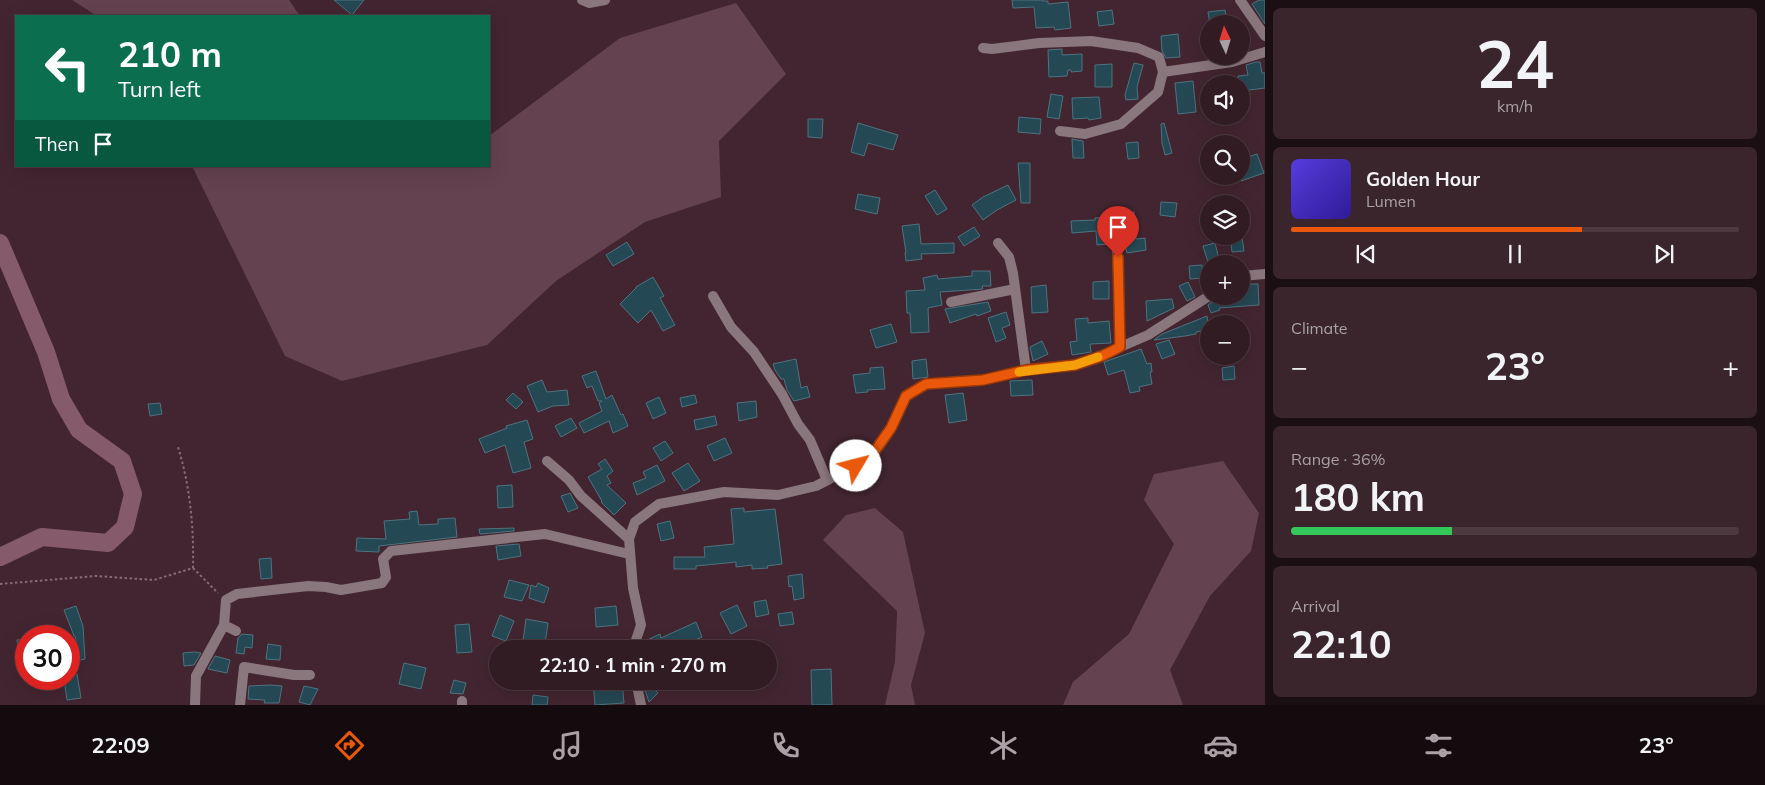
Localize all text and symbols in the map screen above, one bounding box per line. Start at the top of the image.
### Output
north arrow [1200,15,1250,65]
map controls [1200,15,1250,365]
text: 24 [1476,23,1554,104]
text: 210 m [118,32,222,76]
icon: left [35,35,100,100]
text: Turn left [118,75,201,103]
button: sound [1200,75,1250,125]
text: km/h [1497,96,1533,116]
icon: arrive [89,130,117,158]
text: Then [35,132,79,156]
button: search [1200,135,1250,185]
text: Golden Hour [1366,167,1480,191]
text: Lumen [1366,191,1416,211]
button: layers [1200,195,1250,245]
pin [1097,206,1139,257]
icon: arrive [1104,213,1132,241]
icon: previous [1352,240,1380,268]
icon: pause [1501,240,1529,268]
icon: next [1650,240,1678,268]
button: + [1200,255,1250,305]
button: − [1200,315,1250,365]
text: Climate [1291,318,1347,338]
text: 23° [1485,342,1545,390]
text: − [1291,349,1308,384]
text: + [1722,349,1739,384]
position arrow [829,439,881,491]
text: Range · 36% [1291,449,1386,469]
text: 180 km [1291,473,1425,521]
text: Arrival [1291,596,1340,616]
text: 22:10 [1291,620,1392,668]
speed limit sign: 30 [15,625,80,690]
text: 22:10 · 1 min · 270 m [539,653,727,677]
icon: directions [332,728,367,763]
icon: music [550,728,585,763]
icon: phone [768,728,803,763]
icon: climate [986,728,1021,763]
icon: car [1203,728,1238,763]
icon: filters [1421,728,1456,763]
text: 22:09 [91,731,150,759]
text: 23° [1639,731,1674,759]

